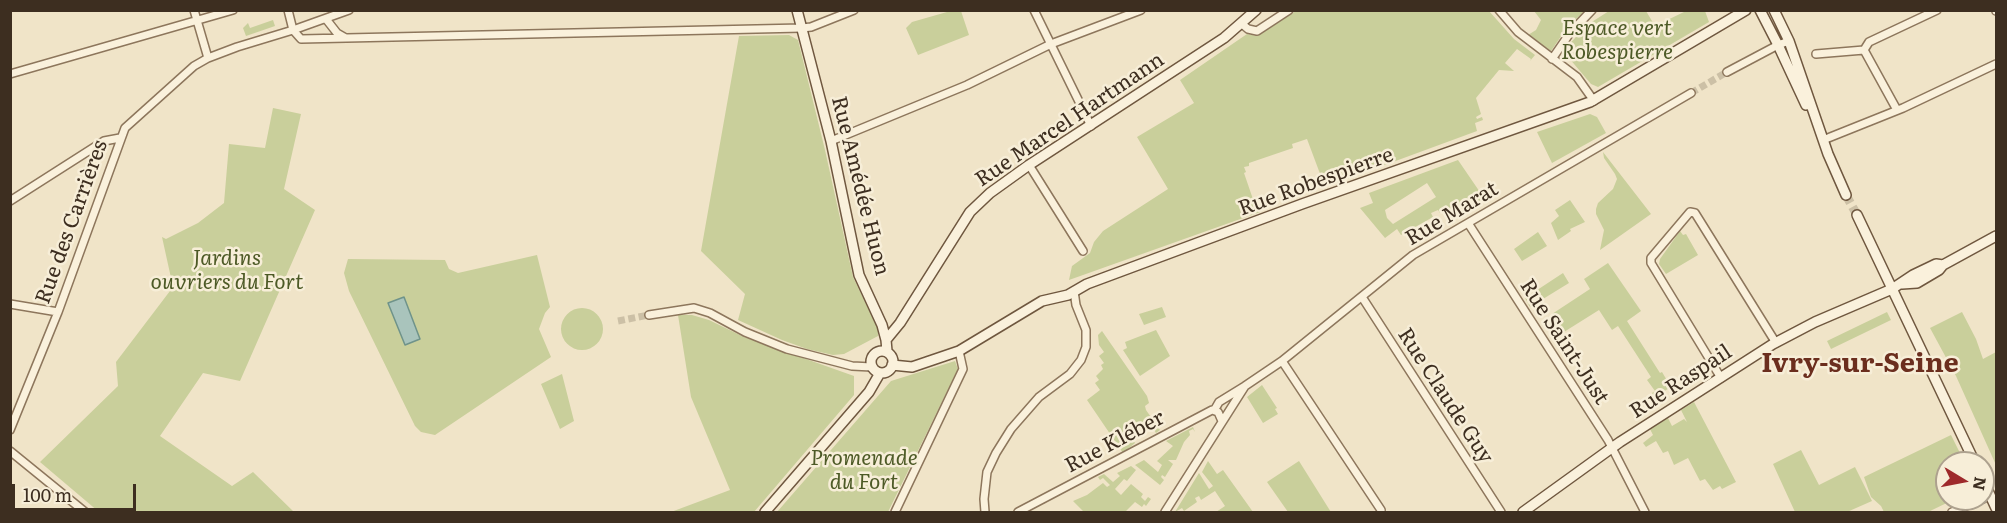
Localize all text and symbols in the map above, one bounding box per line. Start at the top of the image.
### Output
park label: Espace vert Robespierre [1561,16,1673,66]
street label: Rue Marcel Hartmann [971,47,1169,193]
street label: Rue Amédée Huon [826,94,894,278]
street label: Rue des Carrières [31,137,113,307]
street label: Rue Robespierre [1235,142,1397,222]
street label: Rue Marat [1401,177,1503,251]
park label: Jardins ouvriers du Fort [151,246,303,296]
street label: Rue Saint-Just [1514,275,1614,409]
street label: Rue Claude Guy [1392,323,1498,469]
street label: Rue Raspail [1625,340,1737,424]
district label: Ivry-sur-Seine [1761,348,1959,380]
street label: Rue Kléber [1061,405,1169,479]
park label: Promenade du Fort [810,446,918,496]
north arrow [1935,451,1995,511]
scale bar [15,472,140,510]
text: N [1968,475,1994,492]
text: 100 m [23,481,72,508]

